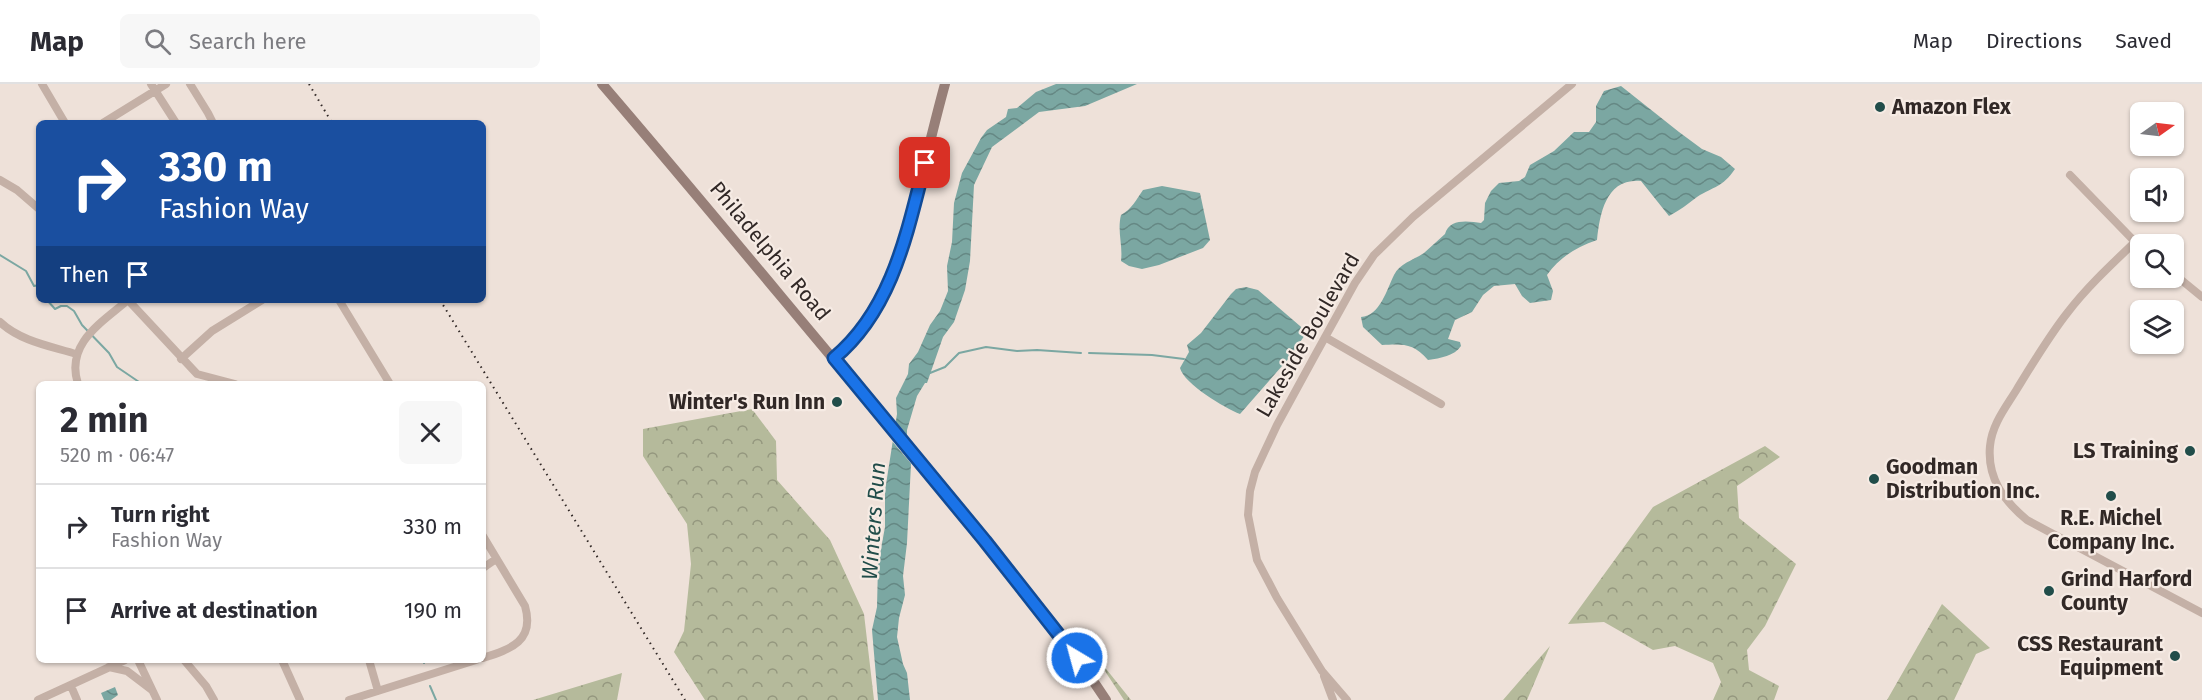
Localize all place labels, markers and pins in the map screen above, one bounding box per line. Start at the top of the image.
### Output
place label: Amazon Flex [1891,94,2011,120]
marker: Amazon Flex [1873,100,1887,114]
pin [899,137,950,188]
place label: Winter's Run Inn [669,389,825,415]
marker: Winter's Run Inn [830,395,844,409]
place label: LS Training [2073,438,2178,464]
marker: LS Training [2183,444,2197,458]
place label: Goodman Distribution Inc. [1886,454,2040,504]
marker: Goodman Distribution Inc. [1867,472,1881,486]
marker: R.E. Michel Company Inc. [2104,489,2118,503]
place label: R.E. Michel Company Inc. [2048,505,2174,555]
place label: Grind Harford County [2061,566,2192,616]
marker: Grind Harford County [2042,584,2056,598]
place label: CSS Restaurant Equipment [2017,631,2164,681]
marker: CSS Restaurant Equipment [2168,649,2182,663]

